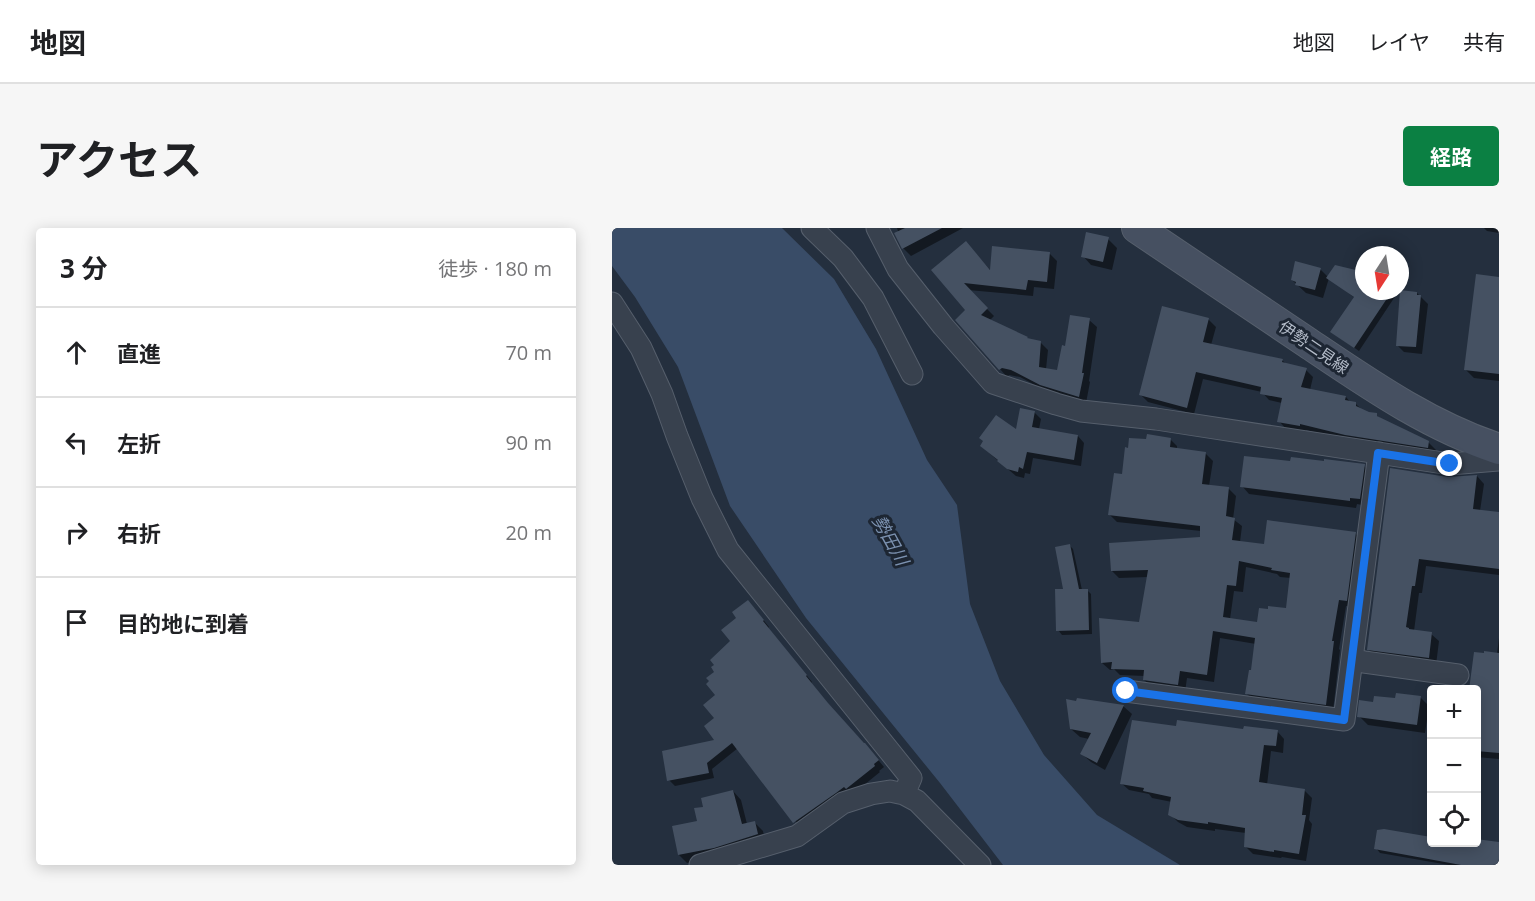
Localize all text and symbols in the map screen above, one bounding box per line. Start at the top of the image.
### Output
text: 地図 [30,23,86,61]
text: 地図 [1293,28,1335,56]
text: レイヤ [1368,28,1430,56]
text: 共有 [1463,28,1505,56]
button: 経路 [1403,126,1499,186]
text: アクセス [36,130,202,187]
north arrow [1355,246,1409,300]
text: 3 分 [60,250,108,286]
text: 徒歩 · 180 m [438,255,552,282]
street label: 伊勢二見線 [1275,316,1353,378]
icon: ahead [60,336,93,369]
text: 直進 [117,338,161,368]
text: 70 m [505,339,552,366]
icon: left [60,426,93,459]
text: 左折 [117,428,161,458]
text: 90 m [505,429,552,456]
route end [1436,450,1462,476]
water label: 勢田川 [867,511,916,571]
icon: right [60,516,93,549]
text: 右折 [117,518,161,548]
text: 20 m [505,519,552,546]
icon: arrive [60,606,93,639]
text: 目的地に到着 [117,608,249,638]
route start [1112,677,1138,703]
map controls [1427,685,1481,847]
button: + [1427,685,1481,739]
button: − [1427,739,1481,793]
button: locate [1427,793,1481,847]

